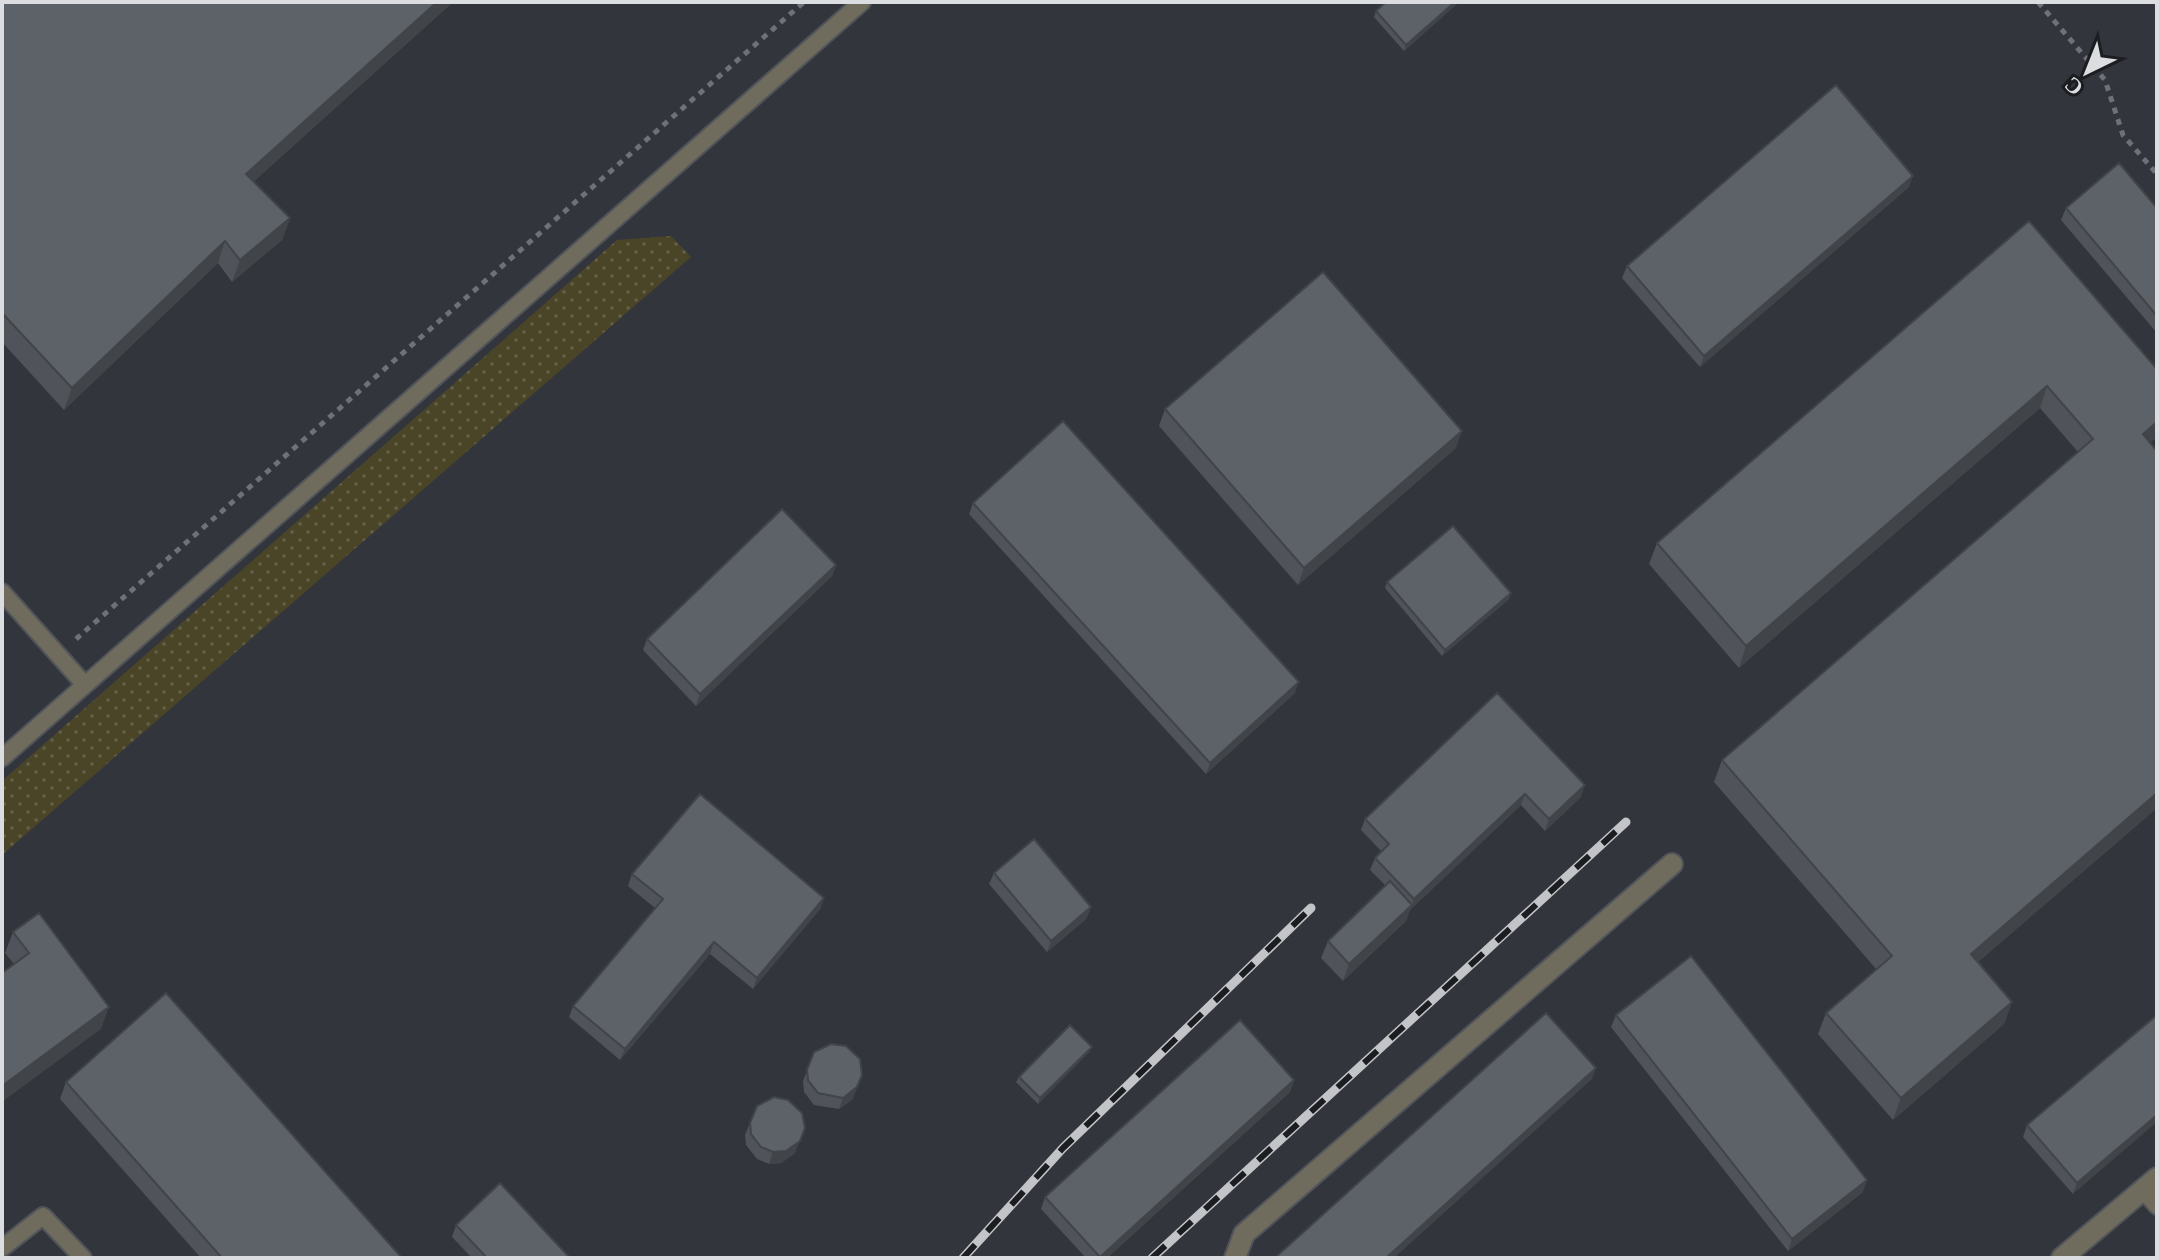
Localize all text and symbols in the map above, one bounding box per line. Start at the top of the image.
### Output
north arrow [2047,32,2127,112]
text: С [2059,71,2089,102]

